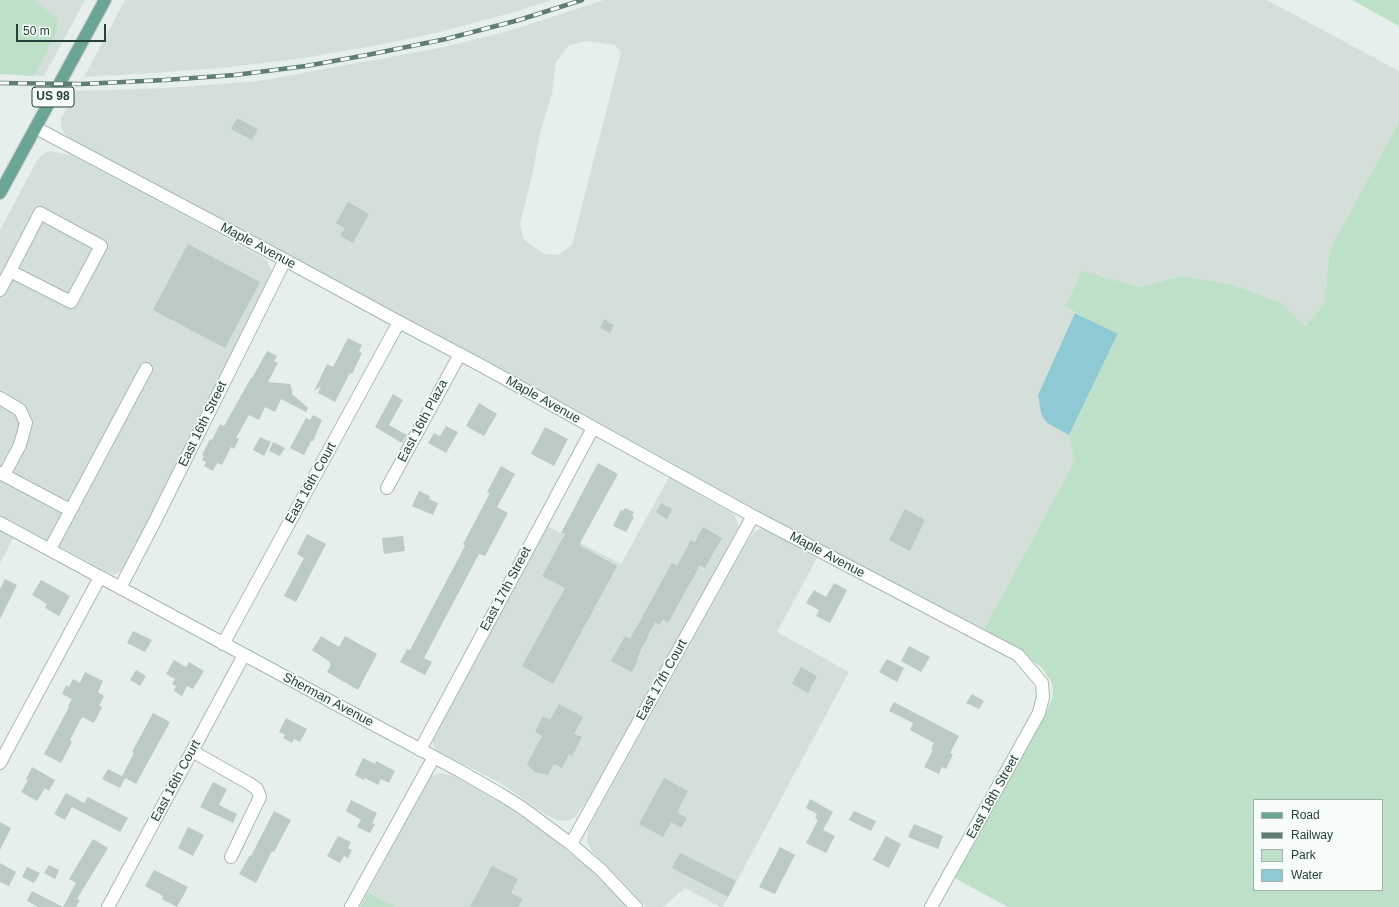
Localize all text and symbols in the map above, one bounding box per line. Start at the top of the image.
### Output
scale bar [18,16,108,42]
text: 50 m [23,24,50,38]
road number: US 98 [32,87,74,107]
street label: Maple Avenue [218,220,298,272]
street label: Maple Avenue [503,373,583,427]
street label: East 16th Plaza [395,377,451,465]
street label: East 16th Street [176,379,230,469]
street label: East 16th Court [282,440,340,526]
street label: Maple Avenue [787,529,867,581]
street label: East 17th Street [477,544,535,634]
street label: East 17th Court [633,637,691,723]
street label: Sherman Avenue [280,670,376,730]
street label: East 16th Court [148,737,204,825]
street label: East 18th Street [964,752,1022,842]
legend [1253,799,1383,891]
text: Road [1291,808,1320,822]
text: Railway [1291,828,1333,842]
text: Park [1291,848,1316,862]
text: Water [1291,868,1323,882]

